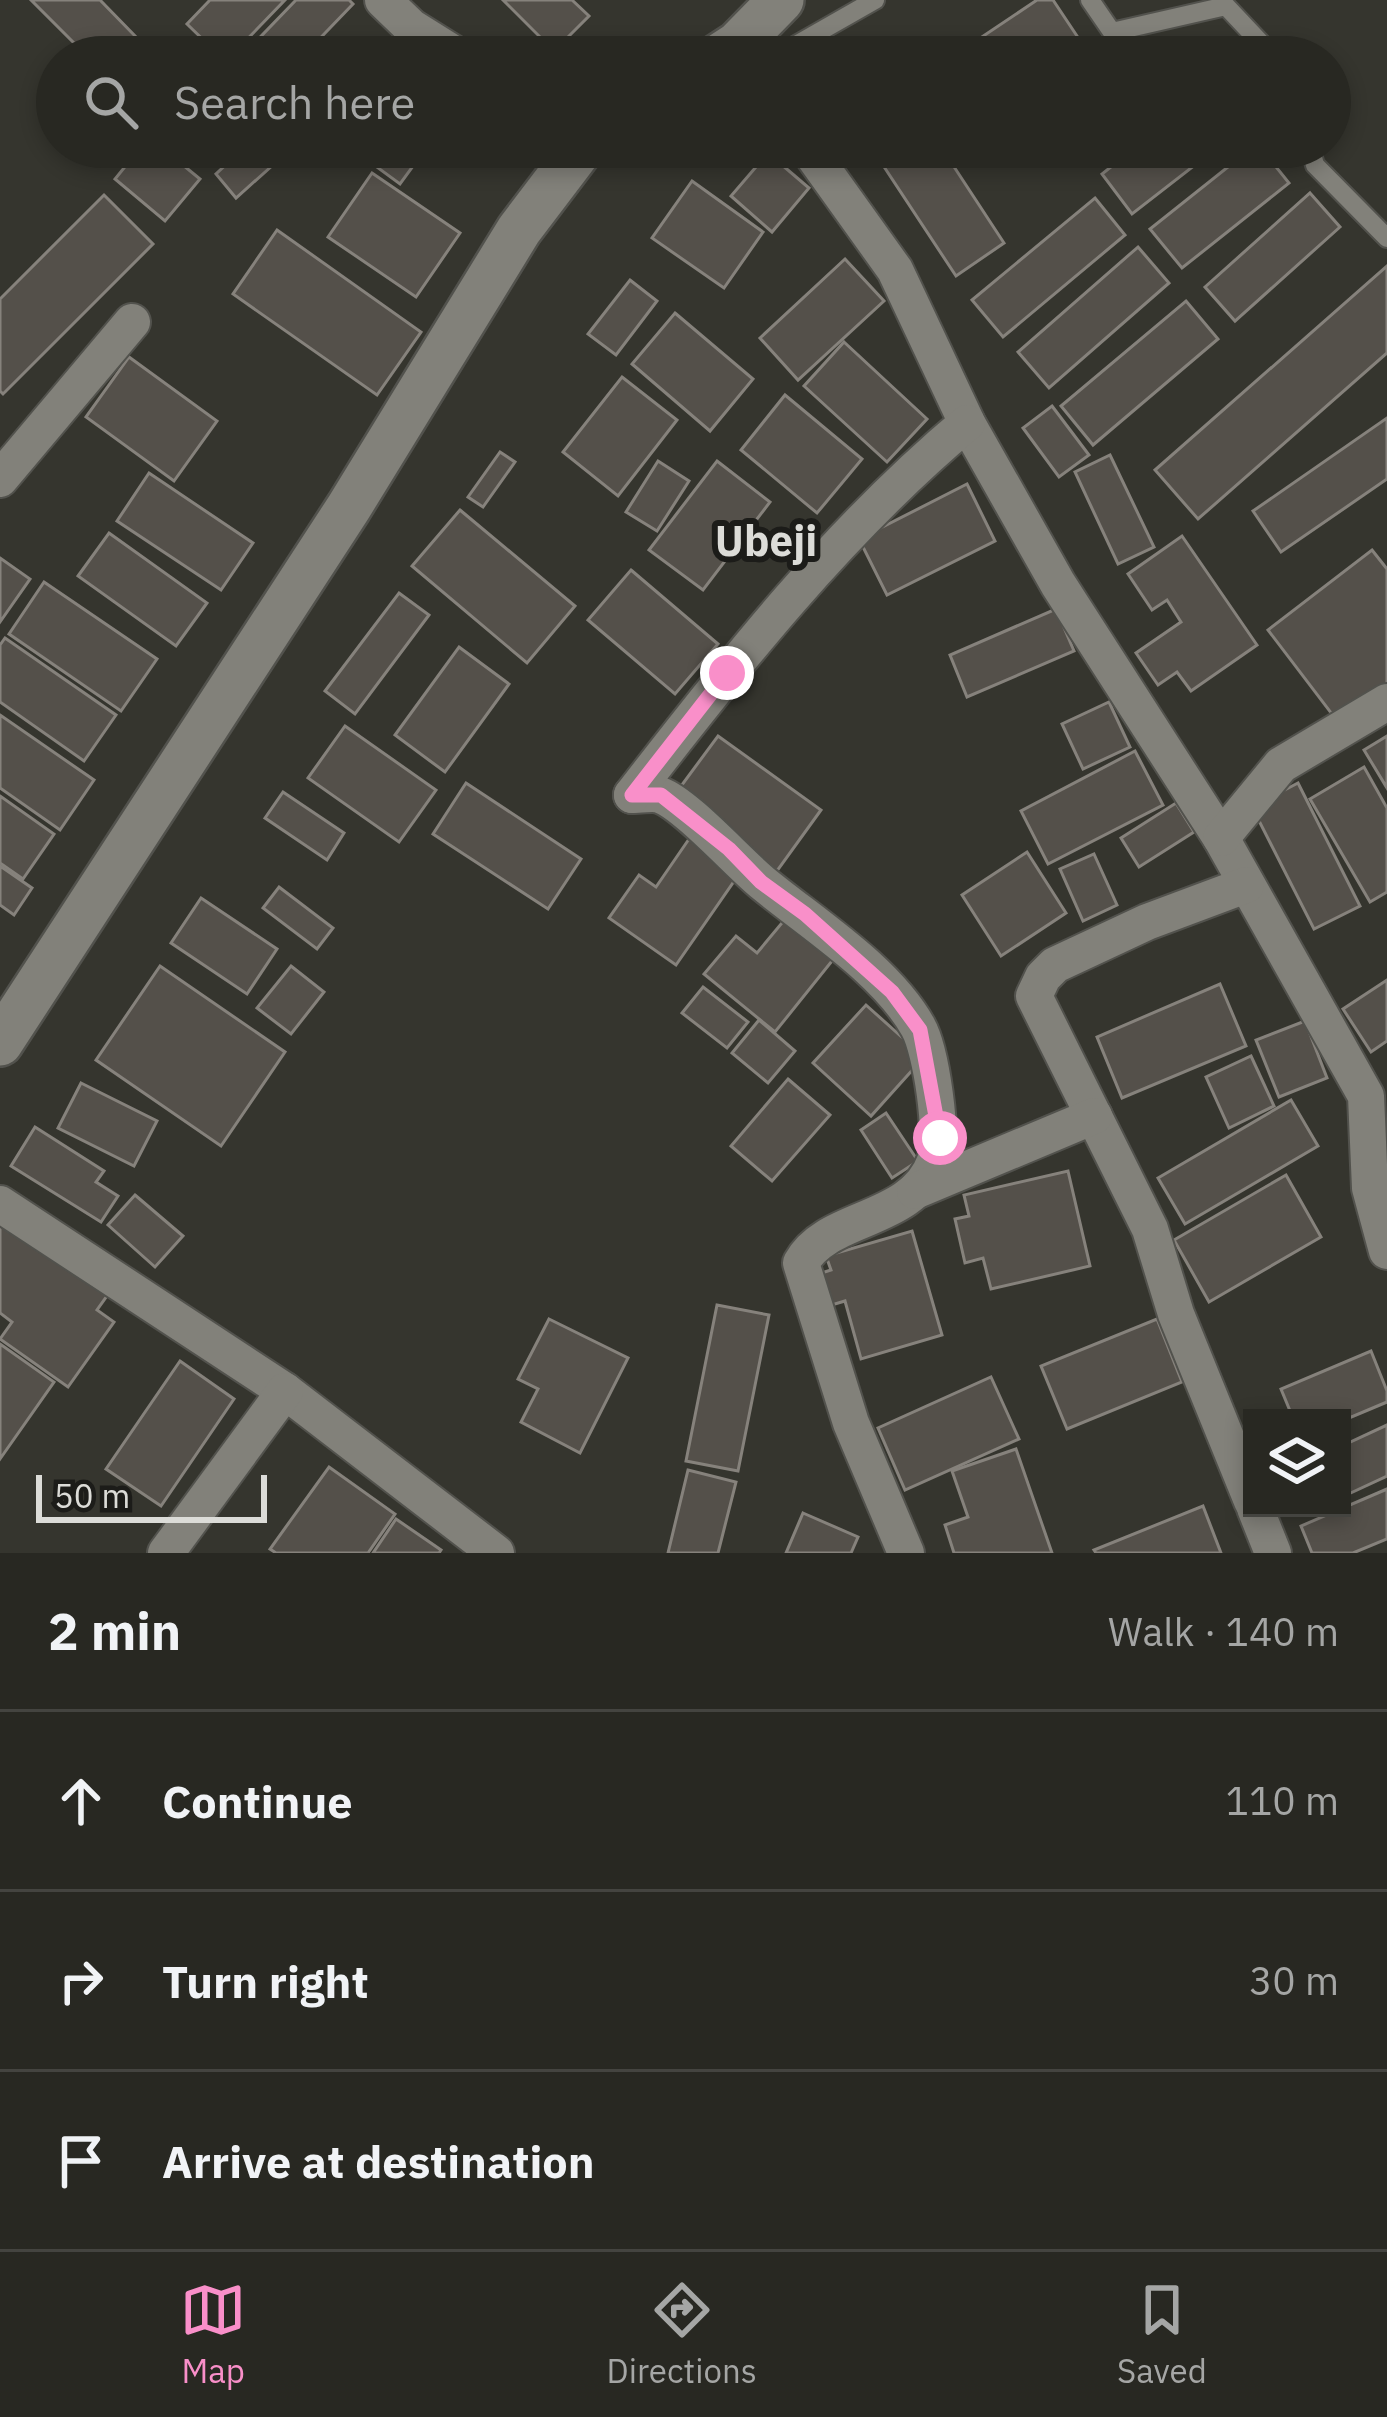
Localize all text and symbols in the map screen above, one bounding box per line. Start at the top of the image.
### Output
search box [36,36,1351,168]
icon: search [78,69,144,135]
text: Search here [174,73,415,131]
district label: Ubeji [715,513,817,568]
route end [700,646,754,700]
route start [913,1111,967,1165]
map controls [1243,1409,1351,1517]
button: layers [1243,1409,1351,1517]
scale bar [36,1469,267,1522]
text: 50 m [54,1474,130,1517]
text: 2 min [48,1598,181,1664]
text: Walk · 140 m [1108,1606,1339,1657]
icon: ahead [48,1768,114,1834]
text: Continue [162,1772,353,1830]
text: 110 m [1226,1775,1339,1826]
icon: right [48,1948,114,2014]
text: Turn right [162,1952,369,2010]
text: 30 m [1249,1955,1339,2006]
icon: arrive [48,2128,114,2194]
text: Arrive at destination [162,2132,595,2190]
tab: Map [180,2277,246,2392]
tab: Directions [607,2277,757,2392]
tab: Saved [1117,2277,1207,2392]

